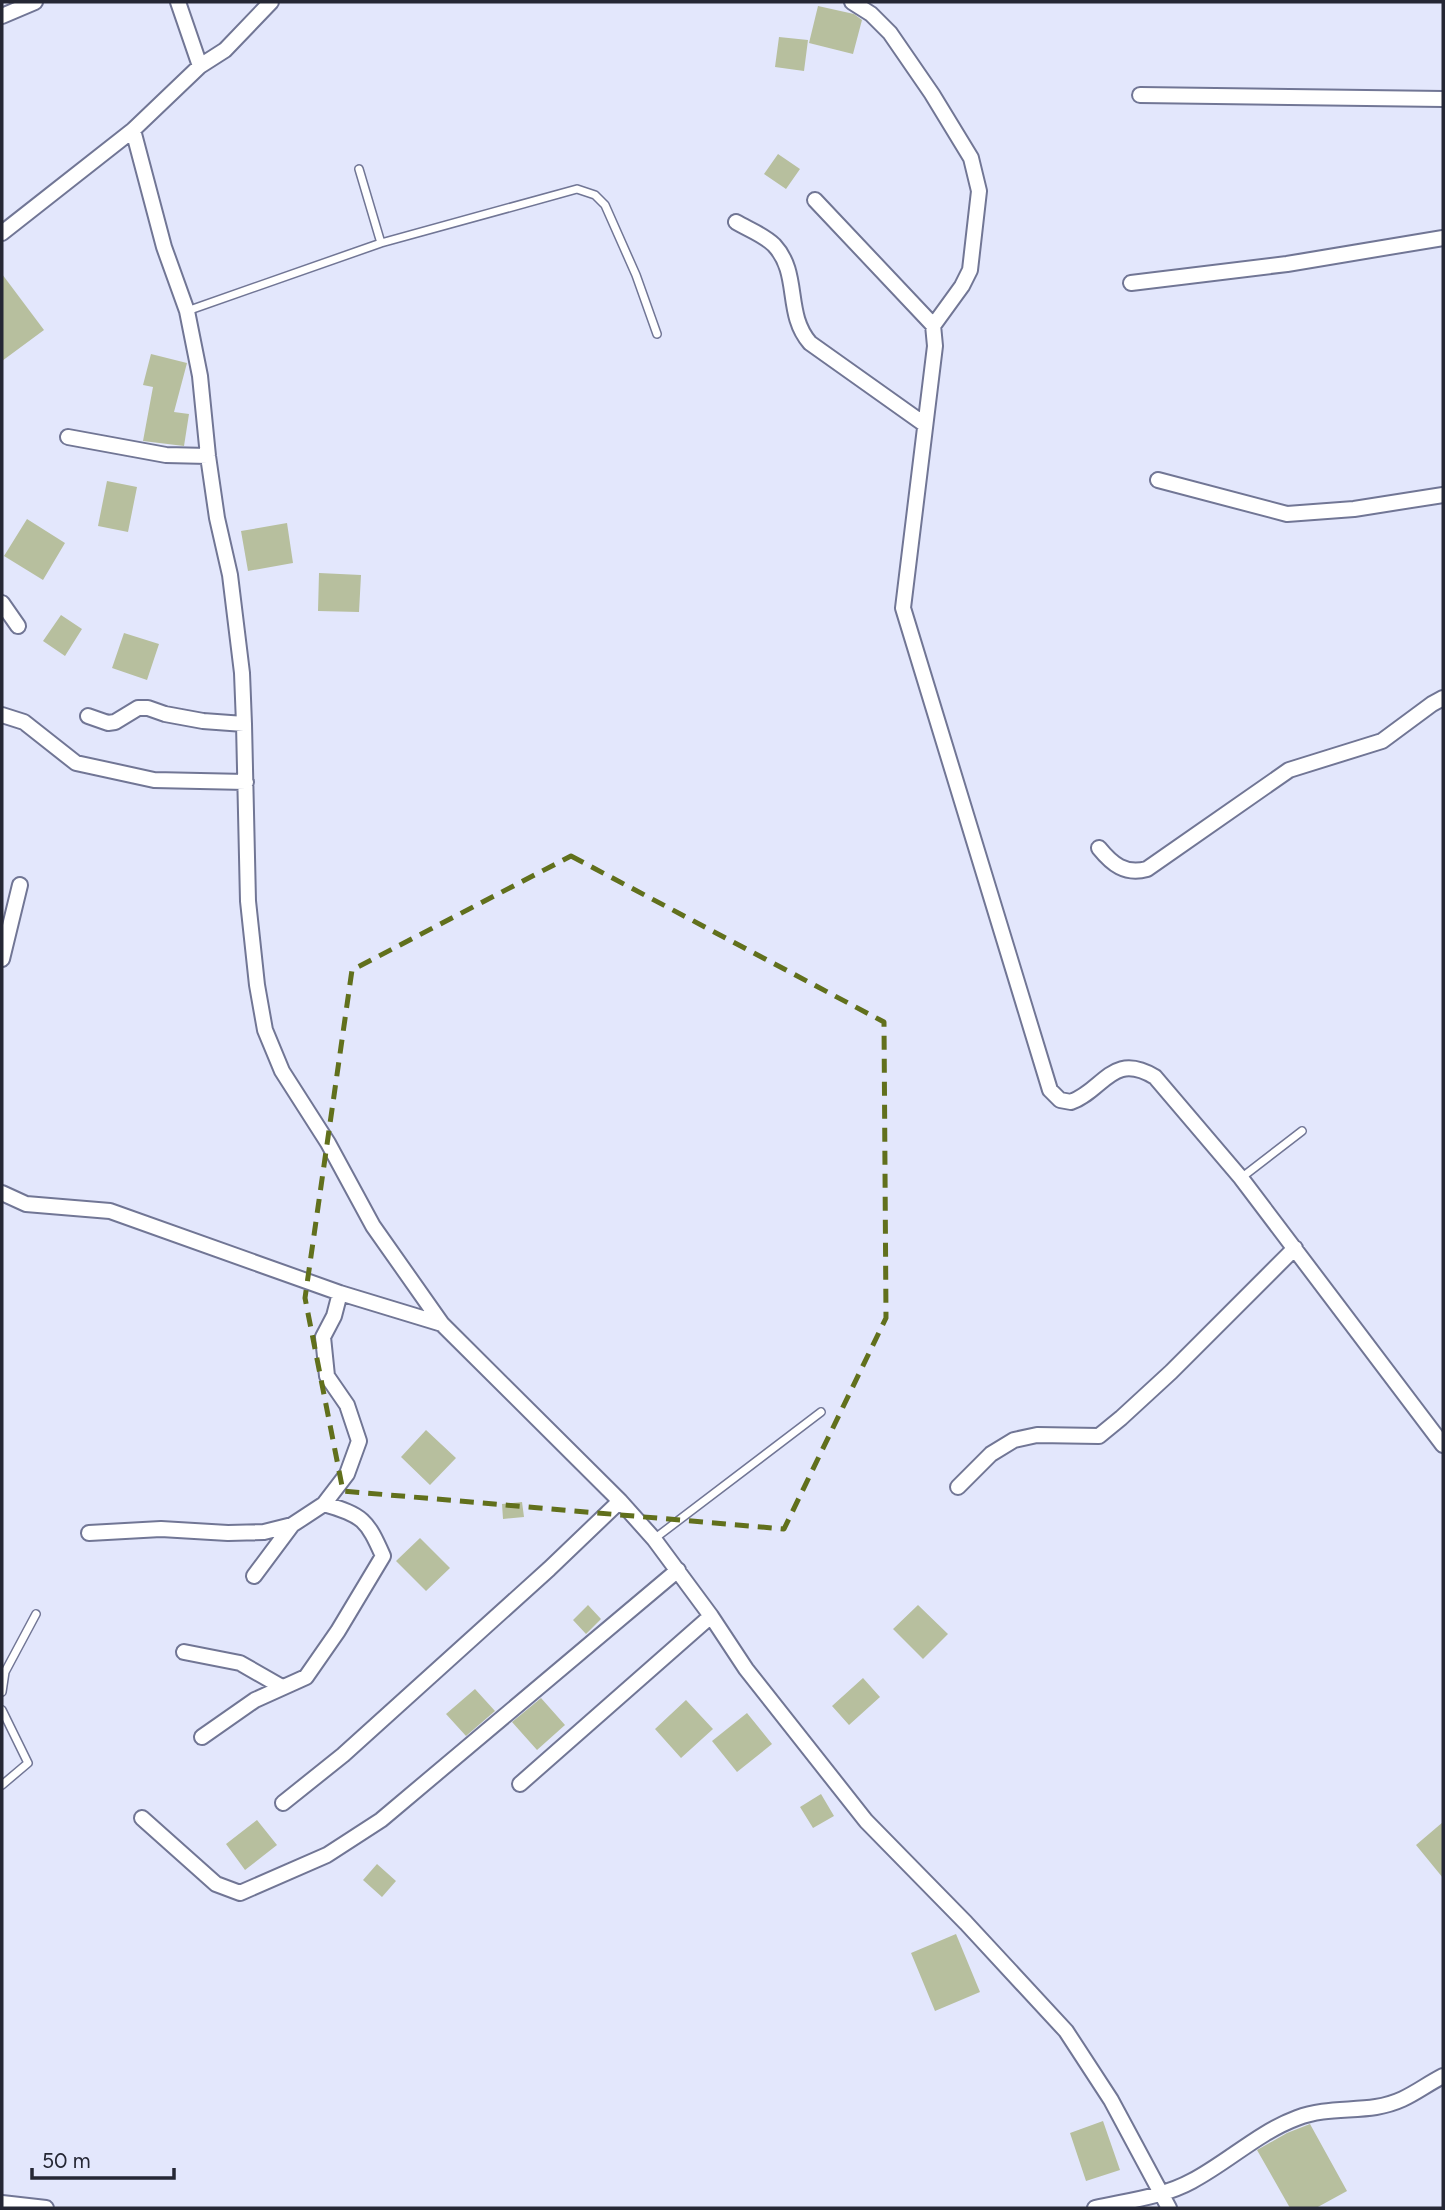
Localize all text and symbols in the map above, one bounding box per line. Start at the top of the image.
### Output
scale bar [32,2136,173,2180]
text: 50 m [42,2148,91,2173]

